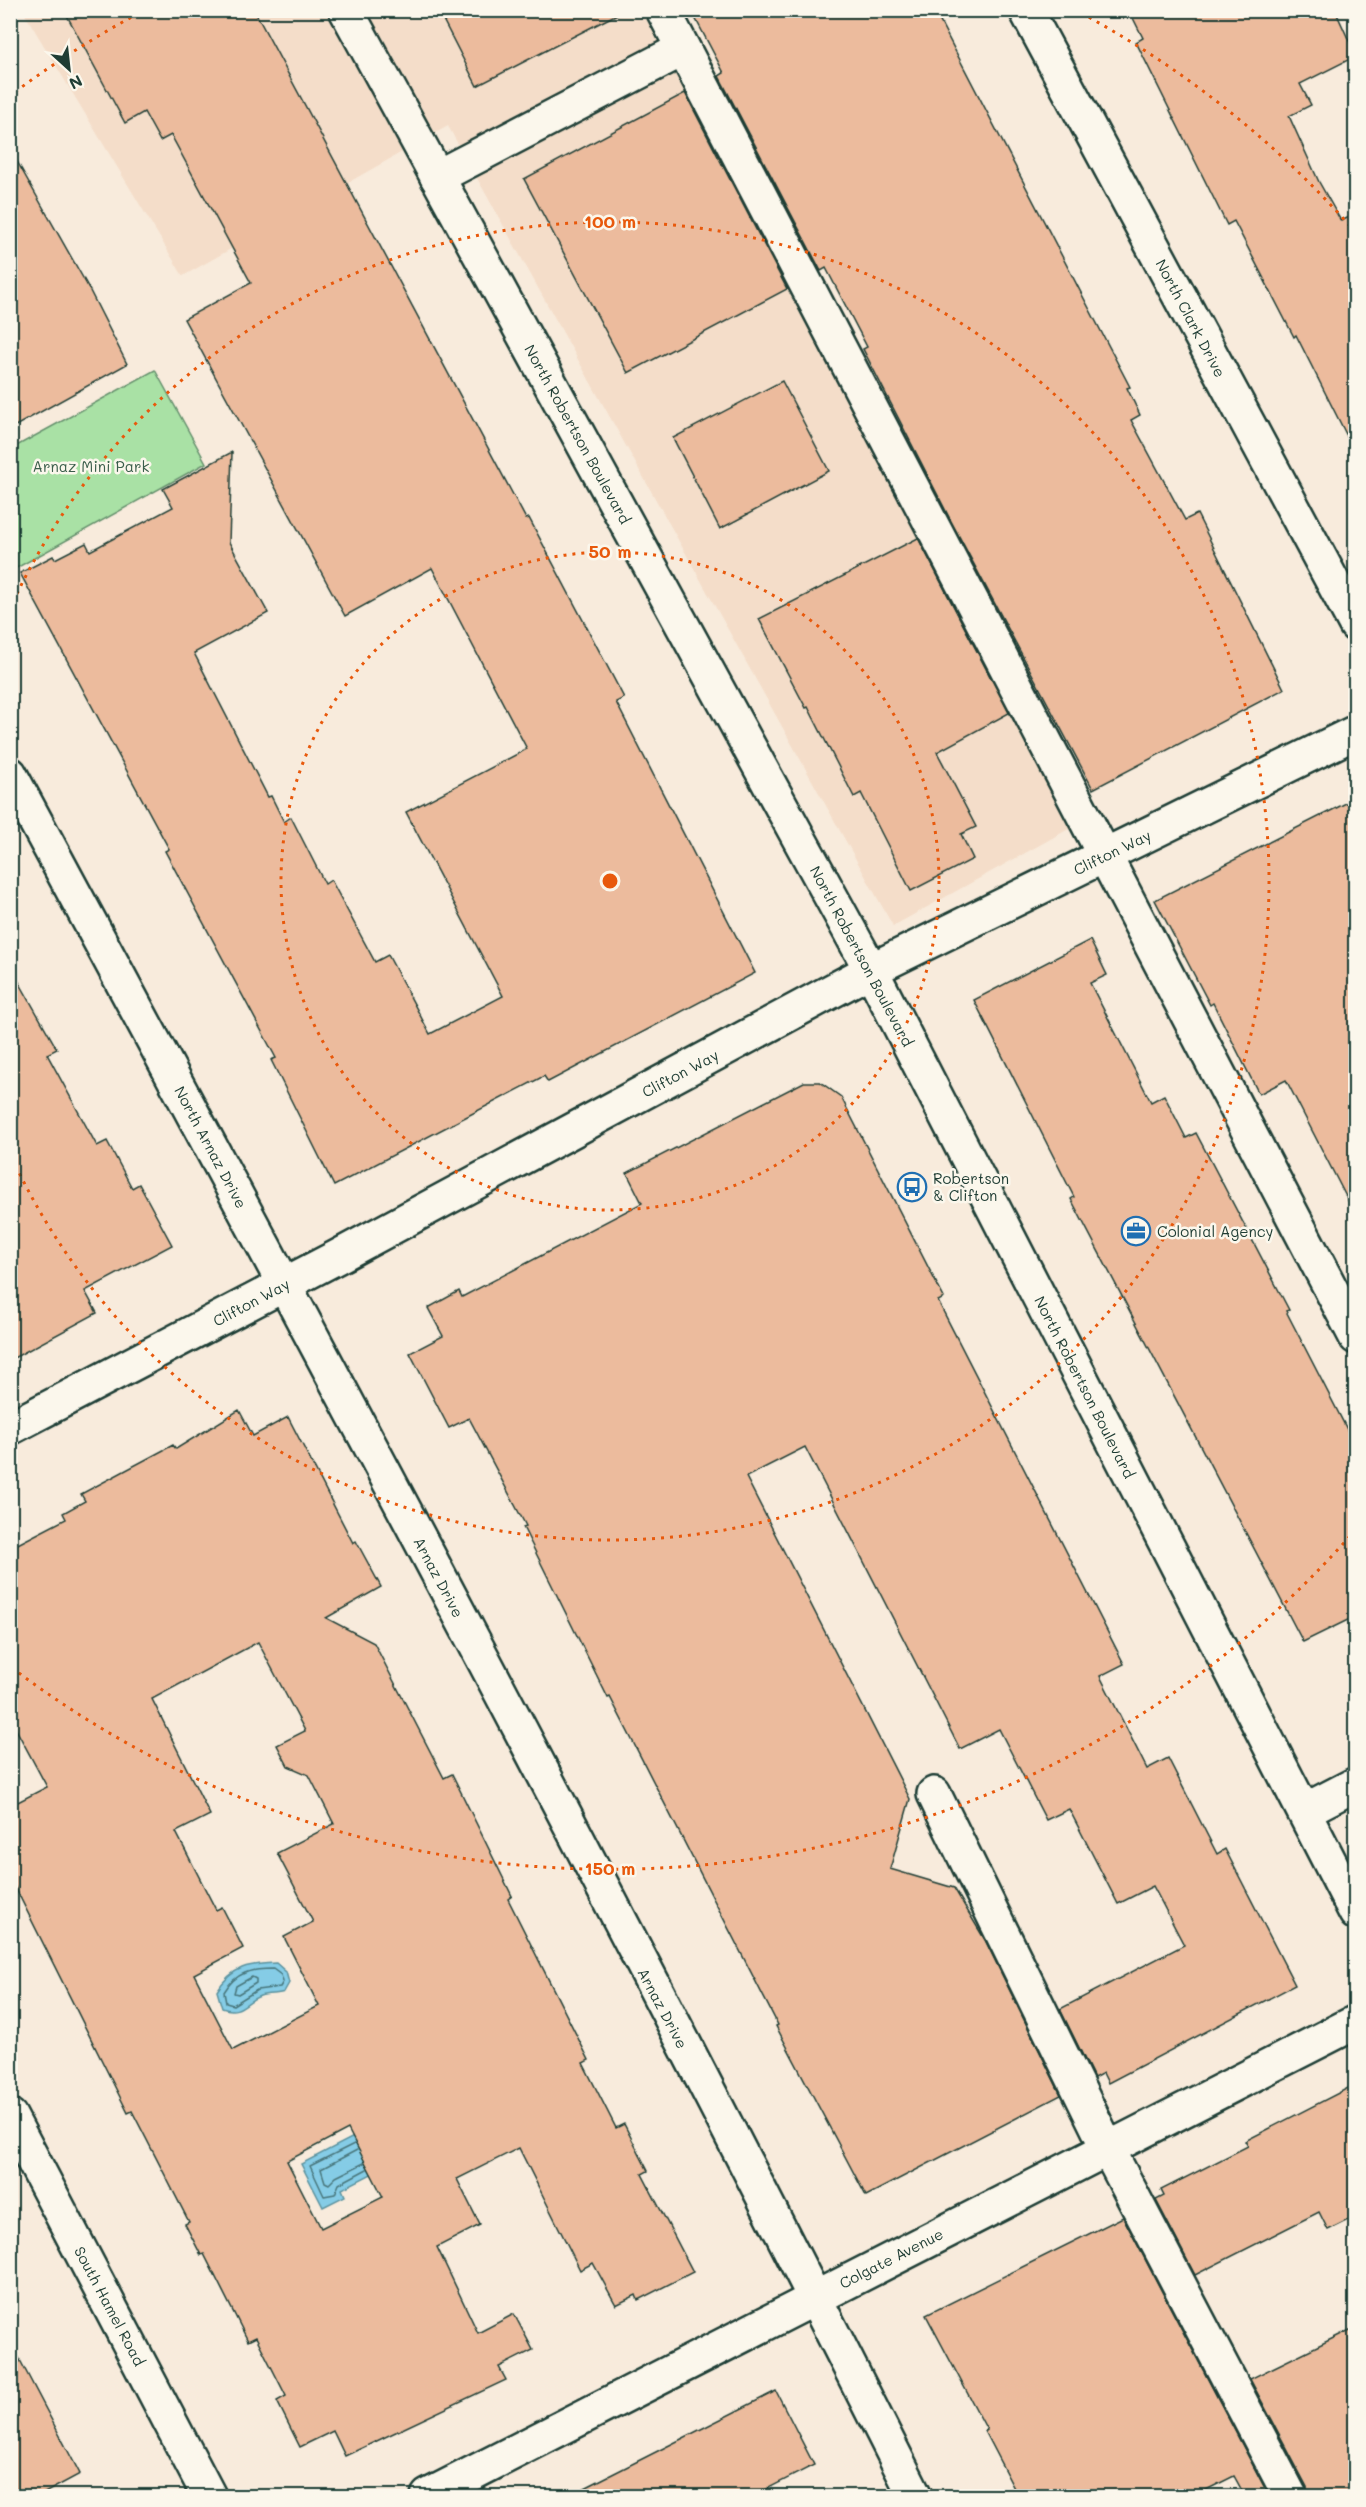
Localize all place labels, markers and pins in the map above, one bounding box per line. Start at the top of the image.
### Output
centre of rings [600,871,620,891]
place label: Robertson & Clifton [933,1168,1009,1205]
bus stop icon: Robertson & Clifton [896,1171,928,1203]
office icon: Colonial Agency [1120,1215,1152,1247]
place label: Colonial Agency [1157,1221,1274,1241]

